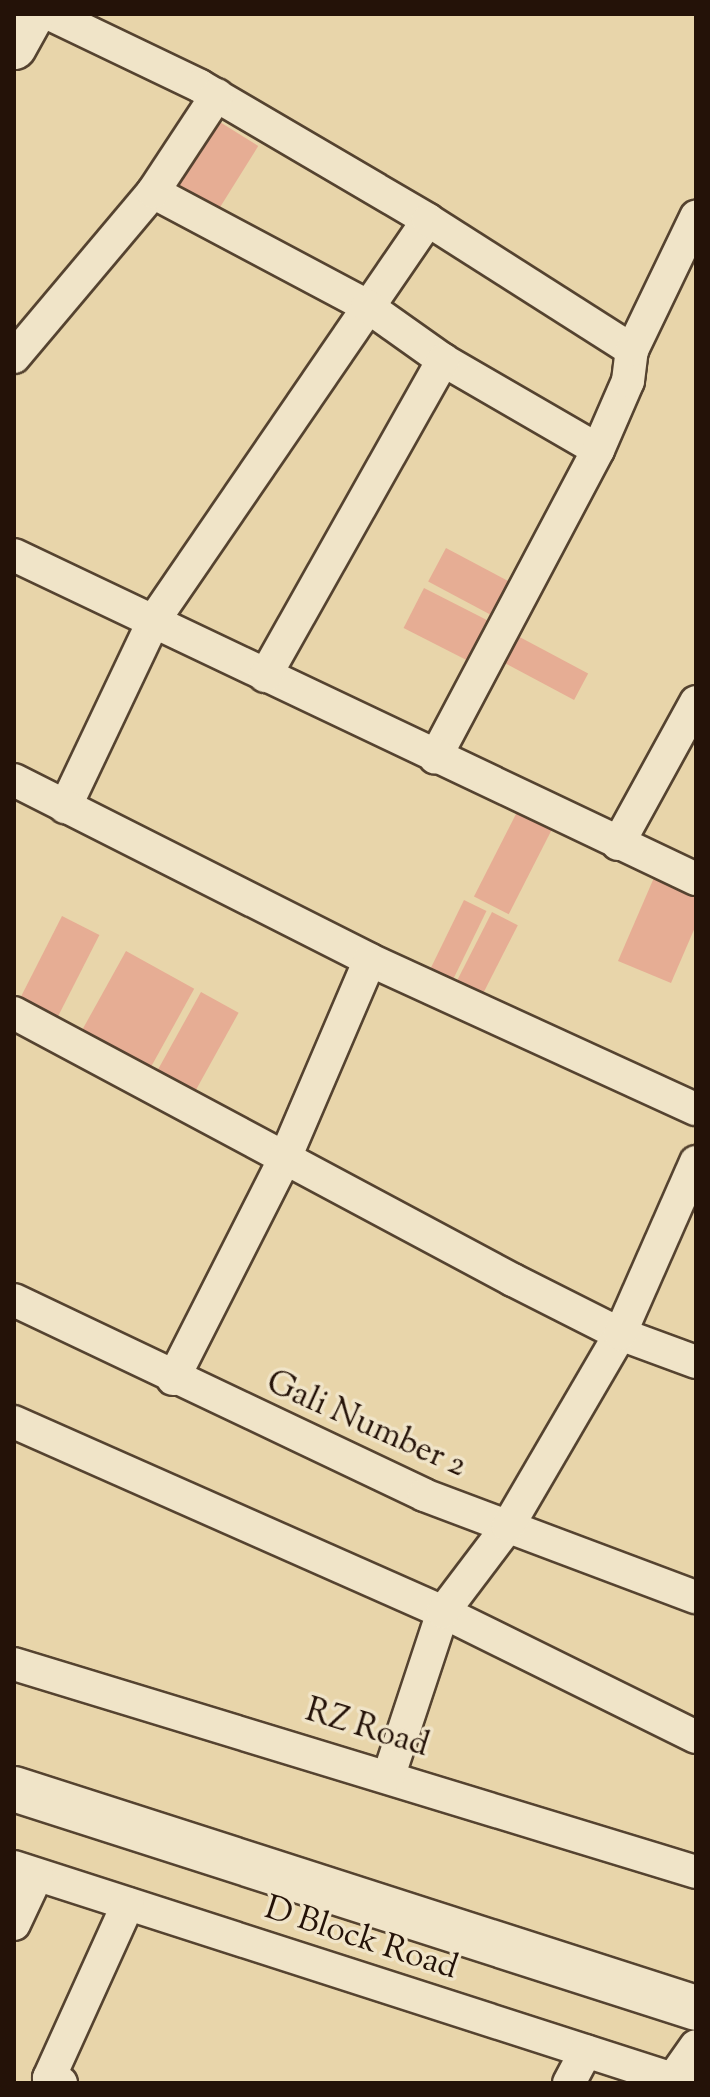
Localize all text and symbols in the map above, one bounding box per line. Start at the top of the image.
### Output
street label: Gali Number 2 [260,1363,472,1487]
street label: RZ Road [300,1691,434,1767]
street label: D Block Road [259,1889,463,1989]

